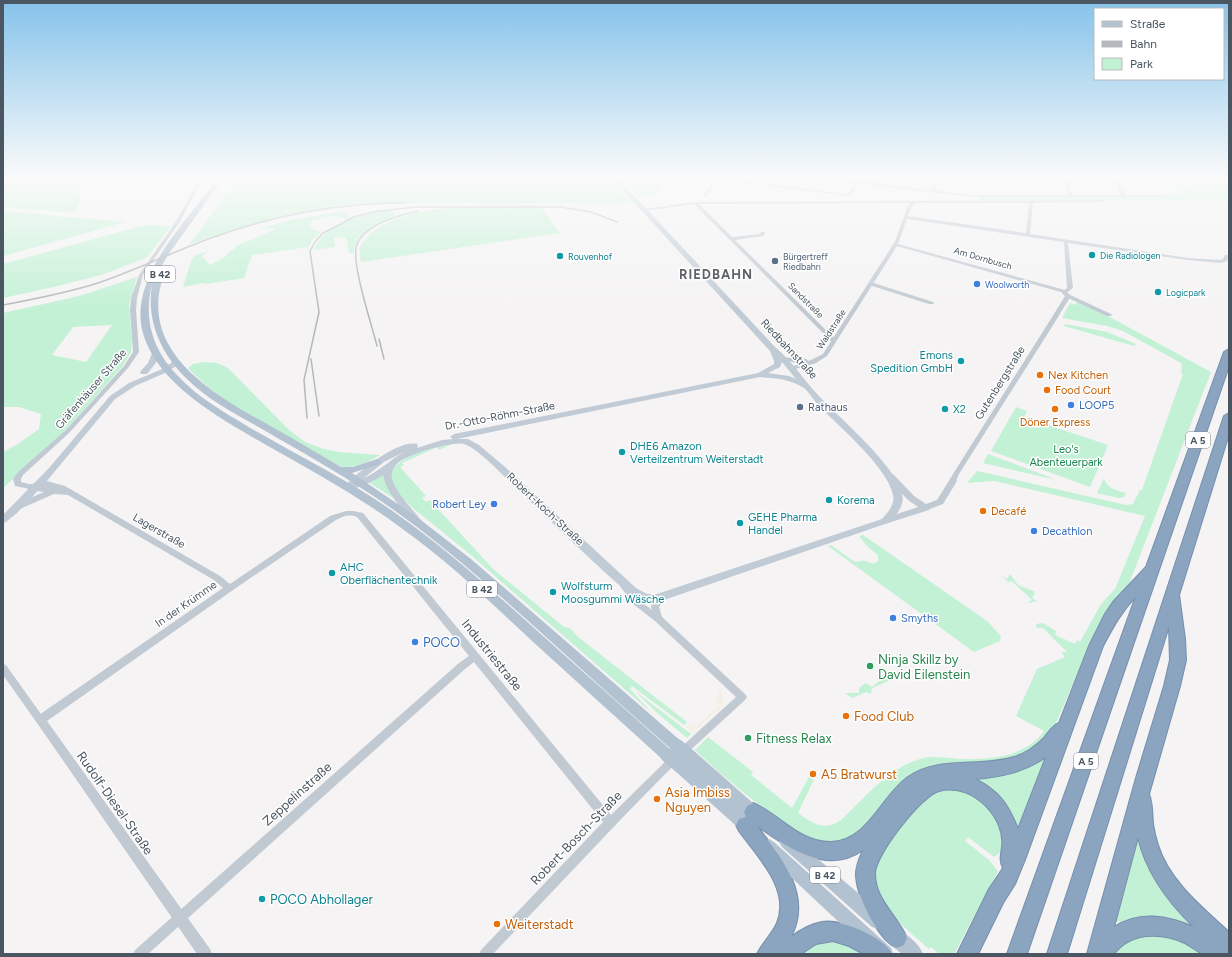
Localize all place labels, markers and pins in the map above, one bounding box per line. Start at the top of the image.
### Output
marker: Die Radiologen [1087,250,1097,260]
place label: Die Radiologen [1100,250,1161,261]
marker: Rouvenhof [555,251,565,261]
place label: Rouvenhof [568,251,613,262]
place label: Bürgertreff Riedbahn [783,251,828,272]
marker: Bürgertreff Riedbahn [770,256,780,266]
marker: Woolworth [972,279,982,289]
place label: Woolworth [985,279,1029,290]
marker: Logicpark [1153,287,1163,297]
place label: Logicpark [1166,287,1206,298]
place label: Emons Spedition GmbH [870,349,953,375]
marker: Emons Spedition GmbH [956,356,966,366]
place label: Nex Kitchen [1048,369,1108,382]
marker: Nex Kitchen [1035,370,1045,380]
place label: Food Court [1055,384,1111,397]
marker: Food Court [1042,385,1052,395]
place label: LOOP5 [1079,399,1114,412]
marker: LOOP5 [1066,400,1076,410]
place label: Rathaus [808,401,848,414]
marker: Rathaus [795,402,805,412]
place label: X2 [953,403,966,416]
marker: X2 [940,404,950,414]
marker: Döner Express [1050,404,1060,414]
place label: Döner Express [1020,416,1090,429]
place label: DHE6 Amazon Verteilzentrum Weiterstadt [630,440,764,466]
marker: DHE6 Amazon Verteilzentrum Weiterstadt [617,447,627,457]
place label: Korema [837,494,875,507]
marker: Korema [824,495,834,505]
place label: Robert Ley [432,498,486,511]
marker: Robert Ley [489,499,499,509]
place label: Decafé [991,505,1026,518]
marker: Decafé [978,506,988,516]
place label: GEHE Pharma Handel [748,511,817,537]
marker: GEHE Pharma Handel [735,518,745,528]
place label: Decathlon [1042,525,1092,538]
marker: Decathlon [1029,526,1039,536]
place label: AHC Oberflächentechnik [340,561,438,587]
marker: AHC Oberflächentechnik [327,568,337,578]
place label: Wolfsturm Moosgummi Wäsche [561,580,664,606]
marker: Wolfsturm Moosgummi Wäsche [548,587,558,597]
place label: Smyths [901,612,938,625]
marker: Smyths [888,613,898,623]
place label: POCO [423,635,460,650]
marker: POCO [410,637,420,647]
place label: Ninja Skillz by David Eilenstein [878,652,970,682]
marker: Ninja Skillz by David Eilenstein [865,661,875,671]
place label: Food Club [854,709,914,724]
marker: Food Club [841,711,851,721]
place label: Fitness Relax [756,731,832,746]
marker: Fitness Relax [743,733,753,743]
place label: A5 Bratwurst [821,767,897,782]
marker: A5 Bratwurst [808,769,818,779]
place label: Asia Imbiss Nguyen [665,785,730,815]
marker: Asia Imbiss Nguyen [652,794,662,804]
place label: POCO Abhollager [270,892,374,907]
marker: POCO Abhollager [257,894,267,904]
place label: Weiterstadt [505,917,574,932]
marker: Weiterstadt [492,919,502,929]

